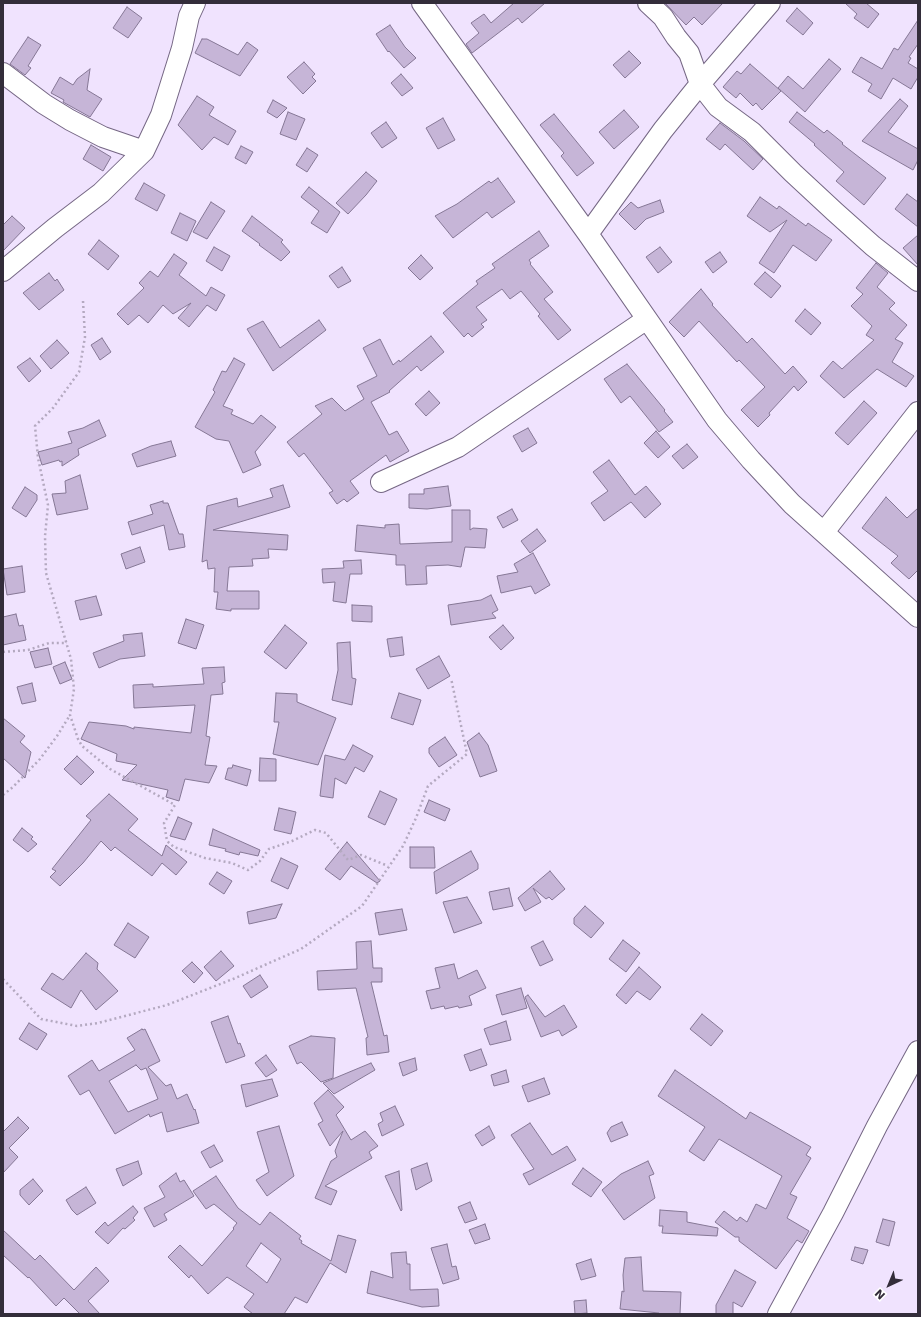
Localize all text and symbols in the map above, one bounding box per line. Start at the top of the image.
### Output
north arrow [869,1265,909,1305]
text: N [872,1286,888,1302]

